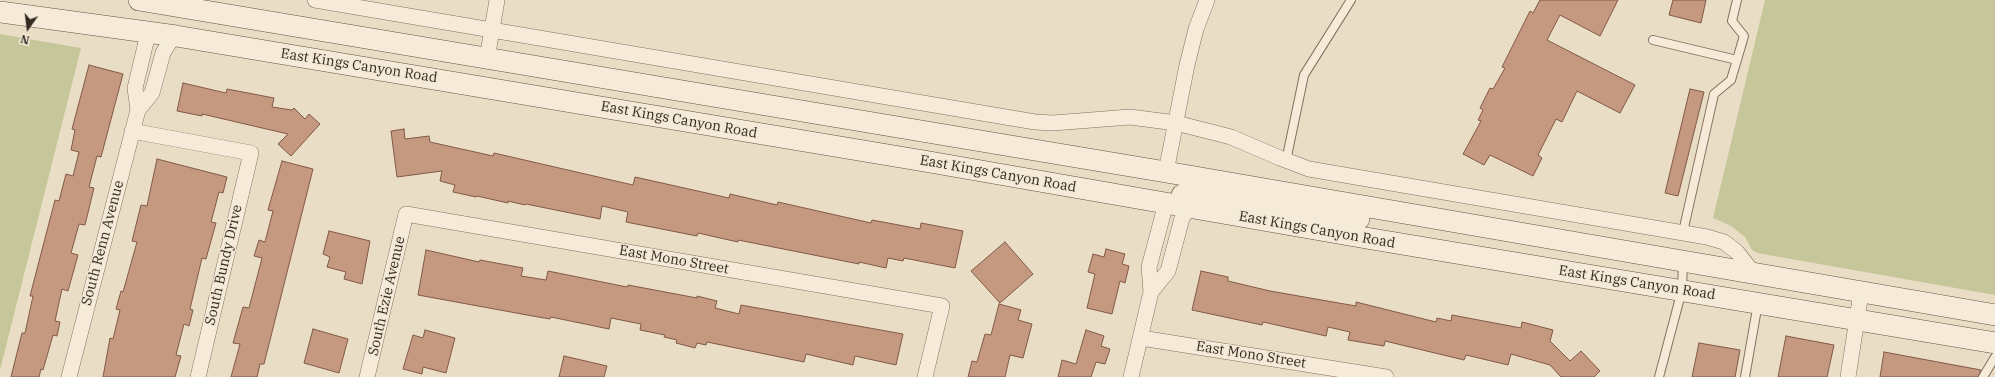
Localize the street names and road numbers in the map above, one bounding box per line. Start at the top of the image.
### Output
street label: East Kings Canyon Road [279,45,439,87]
street label: East Kings Canyon Road [599,98,759,142]
street label: East Kings Canyon Road [918,152,1078,196]
street label: South Renn Avenue [78,179,128,307]
street label: South Bundy Drive [202,203,246,327]
street label: East Kings Canyon Road [1237,208,1397,252]
street label: South Ezie Avenue [365,235,409,357]
street label: East Mono Street [618,242,730,278]
street label: East Kings Canyon Road [1557,262,1717,304]
street label: East Mono Street [1195,338,1307,372]

